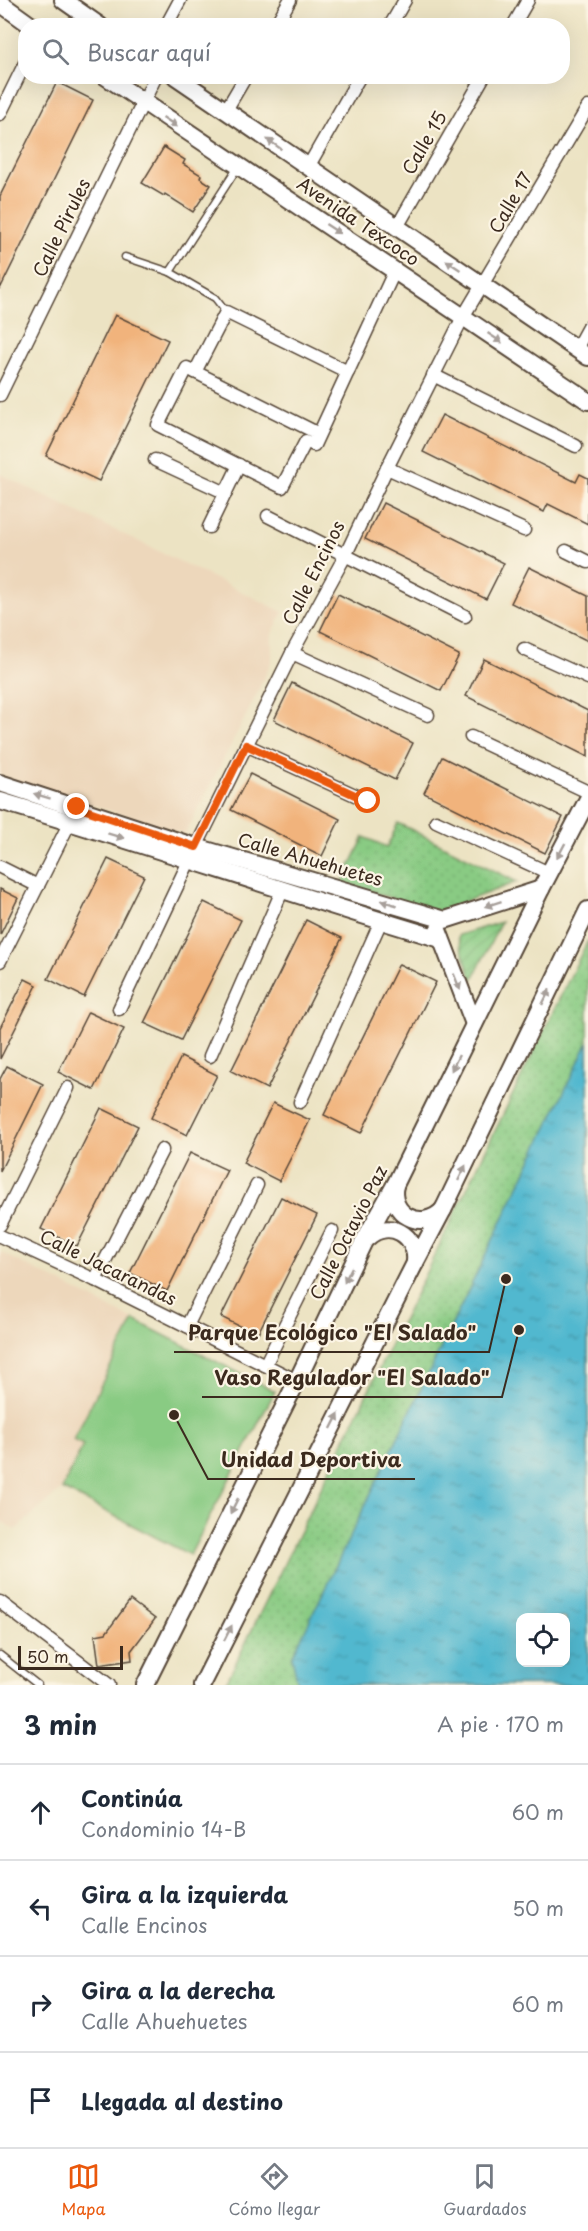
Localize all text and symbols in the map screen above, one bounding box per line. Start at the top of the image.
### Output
search box [18,18,570,84]
icon: search [39,35,72,68]
text: Buscar aquí [87,35,211,68]
street label: Calle 15 [395,105,453,179]
one-way arrow [162,116,179,127]
one-way arrow [266,138,283,149]
street label: Calle 17 [481,166,538,238]
street label: Avenida Texcoco [292,170,426,272]
street label: Calle Pirules [25,174,96,281]
one-way arrow [325,223,341,234]
one-way arrow [445,260,461,271]
one-way arrow [486,332,502,344]
street label: Calle Encinos [275,516,351,629]
route start [354,787,380,813]
one-way arrow [33,791,51,800]
route end [63,793,89,819]
street label: Calle Ahuehuetes [235,825,386,892]
one-way arrow [107,832,125,841]
one-way arrow [556,843,566,860]
one-way arrow [380,898,398,907]
one-way arrow [484,900,502,910]
one-way arrow [453,973,463,991]
one-way arrow [542,988,551,1005]
one-way arrow [450,1055,460,1072]
street label: Calle Octavio Paz [302,1160,393,1304]
one-way arrow [457,1164,466,1181]
street label: Calle Jacarandas [36,1222,182,1312]
one-way arrow [344,1266,353,1283]
callout: Parque Ecológico "El Salado" [174,1314,489,1352]
text: Parque Ecológico "El Salado" [188,1317,476,1347]
callout: Vaso Regulador "El Salado" [202,1359,502,1397]
text: Vaso Regulador "El Salado" [214,1362,490,1392]
one-way arrow [330,1413,340,1430]
callout: Unidad Deportiva [208,1441,415,1479]
text: Unidad Deportiva [221,1444,401,1474]
one-way arrow [230,1497,240,1515]
map controls [516,1613,570,1667]
button: locate [516,1613,570,1667]
one-way arrow [223,1624,233,1641]
scale bar [18,1643,123,1670]
text: 50 m [27,1644,68,1668]
text: 3 min [24,1705,97,1744]
text: A pie · 170 m [437,1709,564,1739]
text: Continúa [81,1781,183,1814]
icon: ahead [24,1796,57,1829]
text: 60 m [512,1797,564,1827]
text: Condominio 14-B [81,1814,246,1844]
text: Gira a la izquierda [81,1877,288,1910]
icon: left [24,1892,57,1925]
text: 50 m [512,1893,564,1923]
text: Calle Encinos [81,1910,207,1940]
text: Gira a la derecha [81,1973,275,2006]
icon: right [24,1988,57,2021]
text: 60 m [512,1989,564,2019]
text: Calle Ahuehuetes [81,2006,247,2036]
icon: arrive [24,2084,57,2117]
text: Llegada al destino [81,2084,283,2117]
tab: Mapa [62,2160,106,2220]
tab: Cómo llegar [229,2160,320,2220]
tab: Guardados [443,2160,526,2220]

